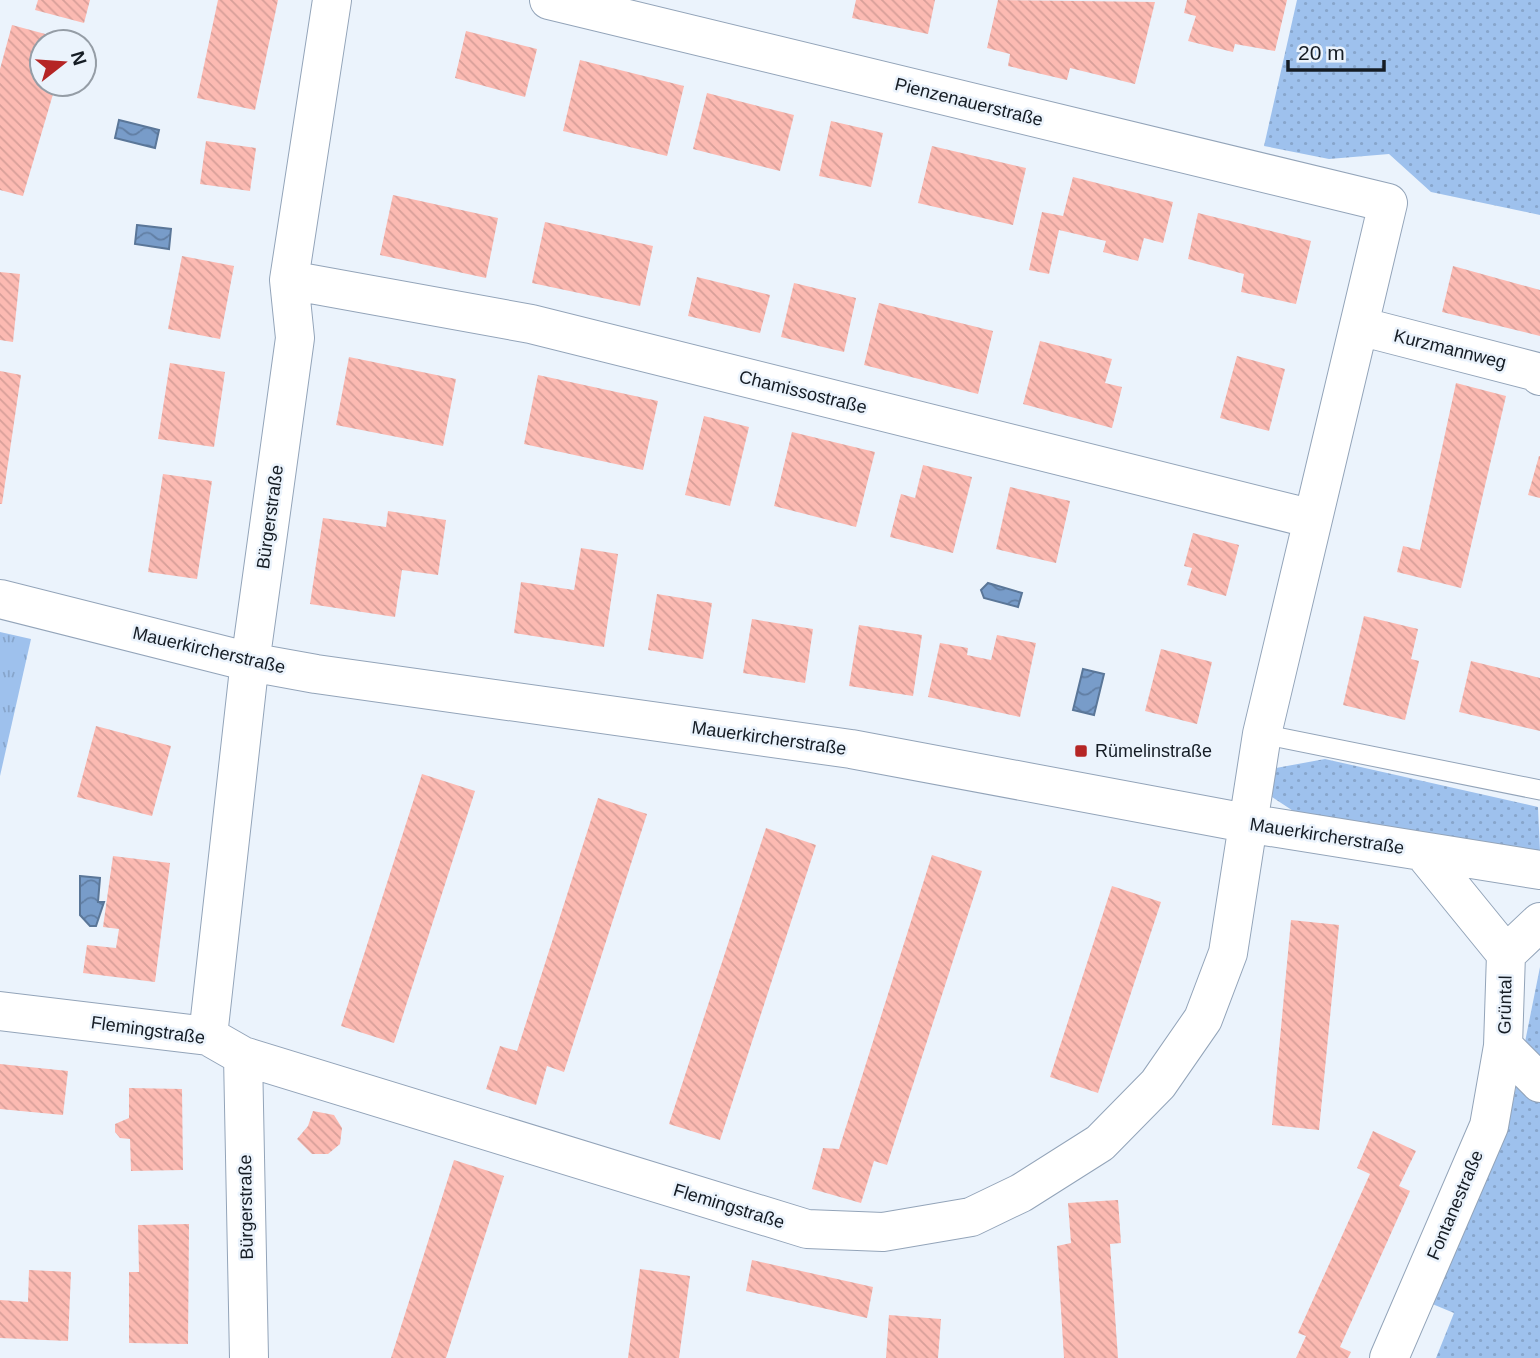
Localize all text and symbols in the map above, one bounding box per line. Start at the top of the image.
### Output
north arrow [28,28,98,98]
scale bar [1288,28,1384,72]
text: 20 m [1298,41,1345,64]
text: N [67,49,91,68]
street label: Pienzenauerstraße [893,74,1045,130]
street label: Kurzmannweg [1392,325,1508,373]
street label: Chamissostraße [737,366,869,418]
street label: Bürgerstraße [253,464,287,570]
street label: Mauerkircherstraße [131,623,287,677]
street label: Mauerkircherstraße [690,717,848,759]
place label: Rümelinstraße [1095,741,1212,761]
marker: Rümelinstraße [1073,743,1089,759]
street label: Mauerkircherstraße [1248,814,1406,858]
street label: Grüntal [1494,975,1516,1035]
street label: Flemingstraße [90,1012,206,1048]
street label: Fontanestraße [1423,1147,1487,1263]
street label: Bürgerstraße [235,1154,257,1260]
street label: Flemingstraße [671,1180,787,1232]

